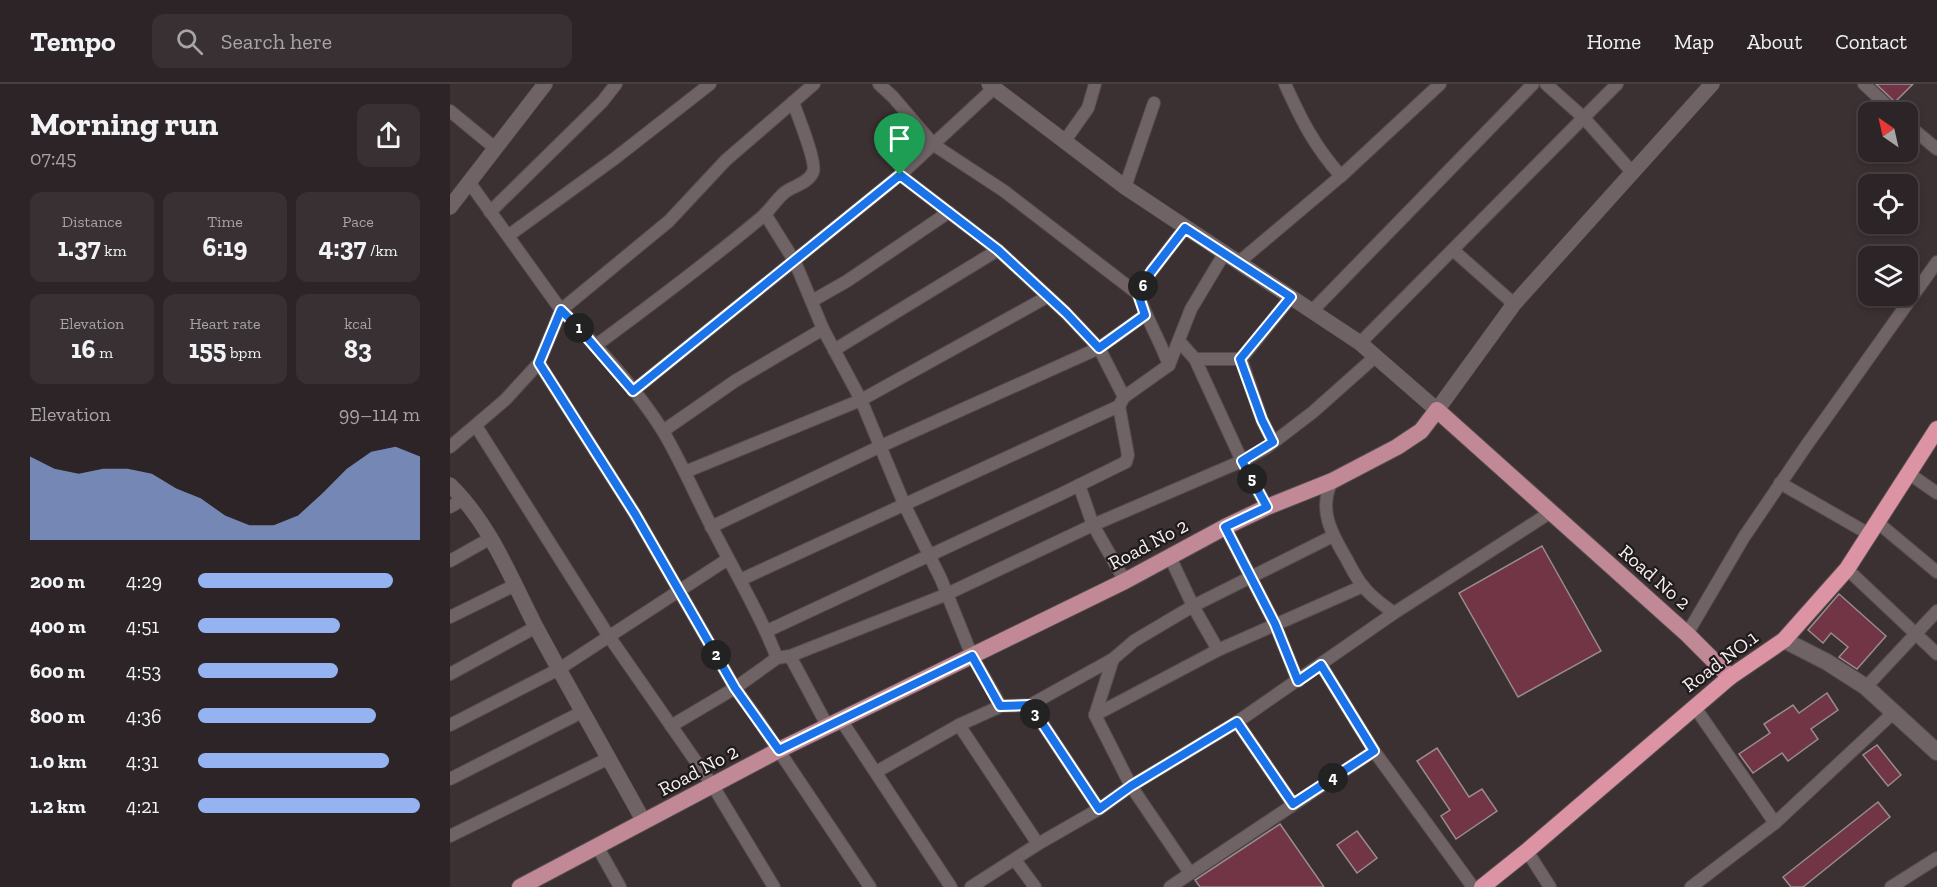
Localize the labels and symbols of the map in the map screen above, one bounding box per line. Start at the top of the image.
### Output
north arrow [1858,102,1918,162]
pin [874,113,925,175]
pin: 6 [1128,271,1158,301]
pin: 1 [564,313,594,343]
pin: 5 [1237,464,1267,494]
street label: Road No 2 [1104,513,1192,575]
street label: Road No 2 [1614,539,1696,615]
street label: Road NO.1 [1678,625,1763,697]
pin: 2 [701,640,731,670]
pin: 3 [1020,699,1050,729]
street label: Road No 2 [654,739,742,801]
pin: 4 [1318,763,1348,793]

